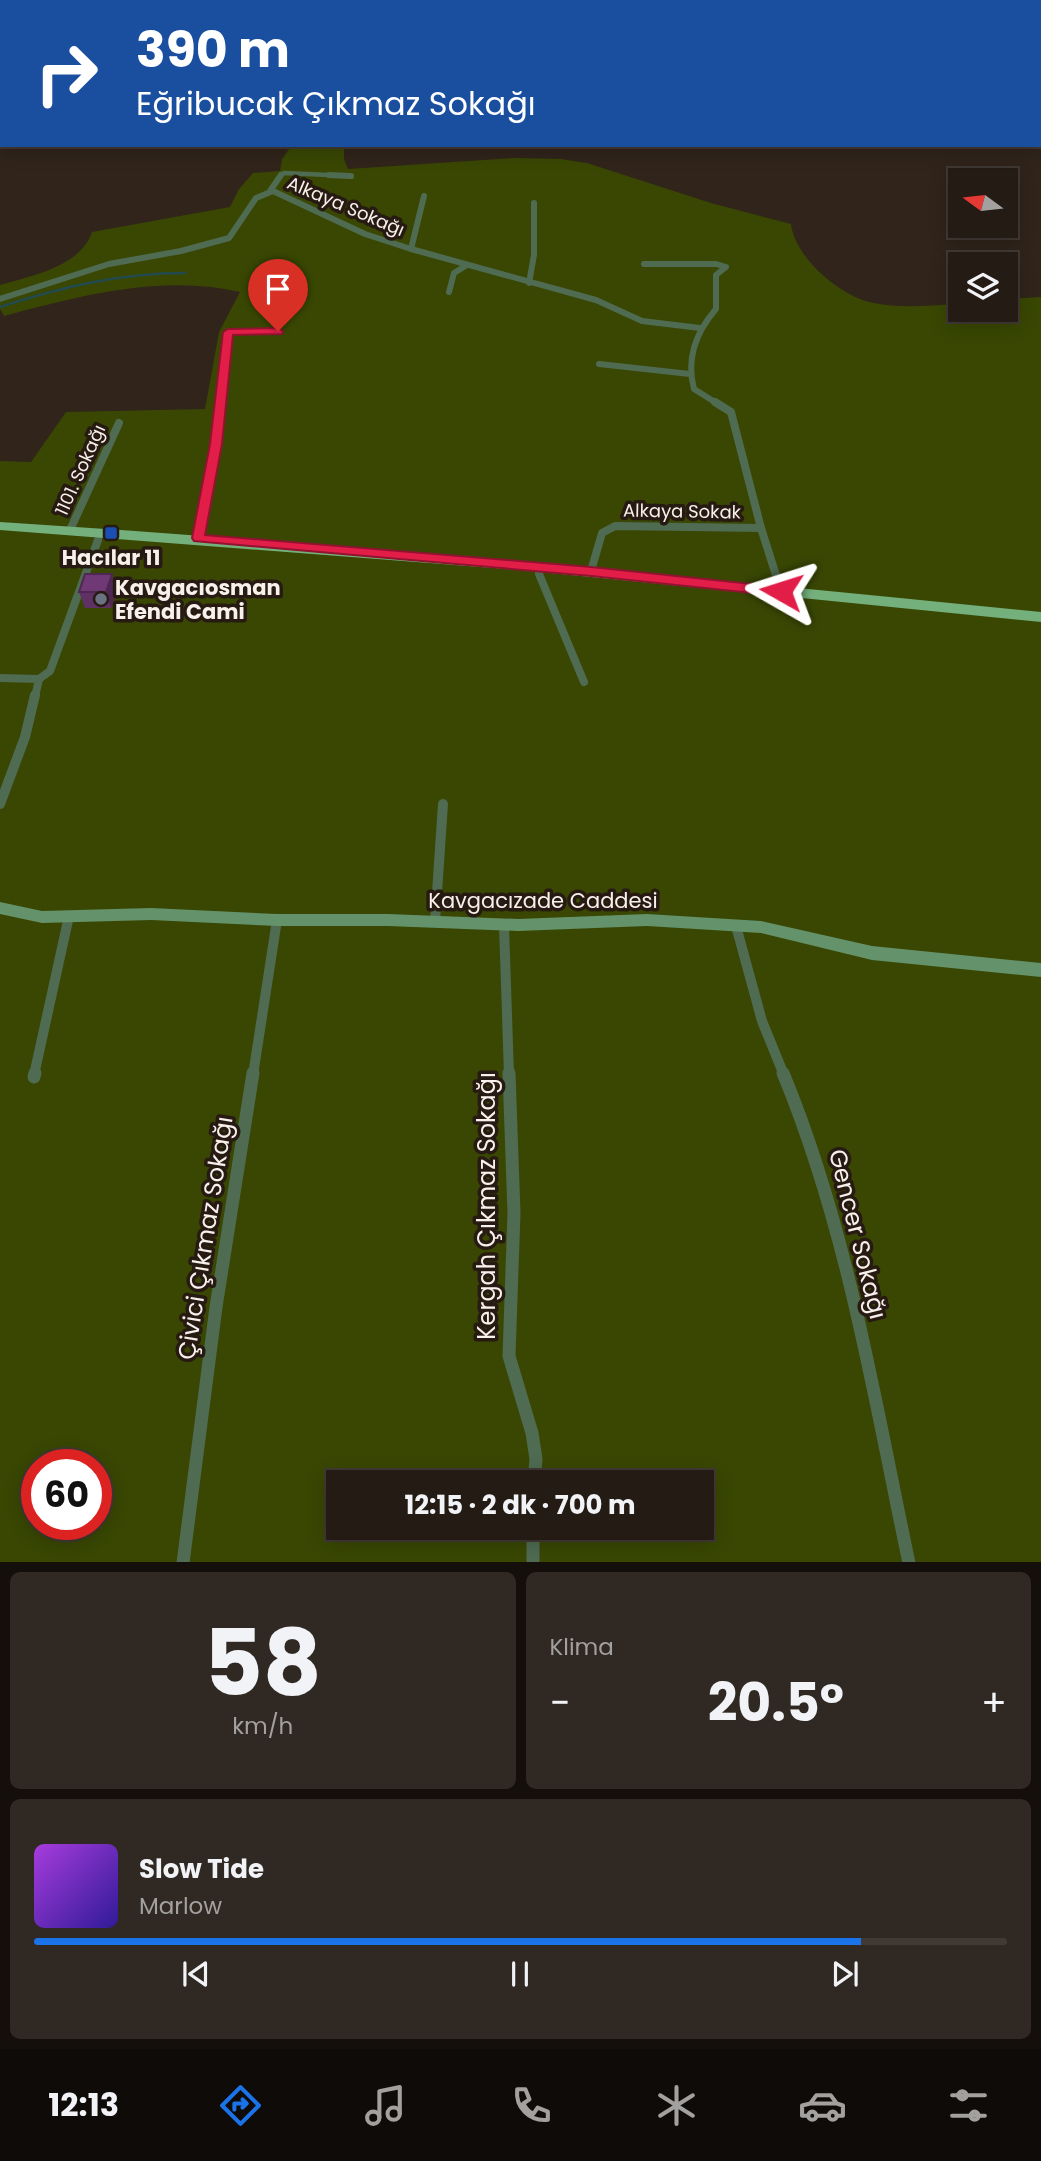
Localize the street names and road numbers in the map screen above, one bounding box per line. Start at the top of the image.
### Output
street label: Alkaya Sokağı [283,170,409,242]
street label: 1101. Sokağı [49,420,111,520]
street label: Alkaya Sokak [623,497,742,525]
street label: Kavgacızade Caddesi [428,886,658,915]
street label: Kergah Çıkmaz Sokağı [470,1072,503,1340]
street label: Çivici Çıkmaz Sokağı [169,1114,241,1362]
street label: Gencer Sokağı [821,1146,895,1322]

